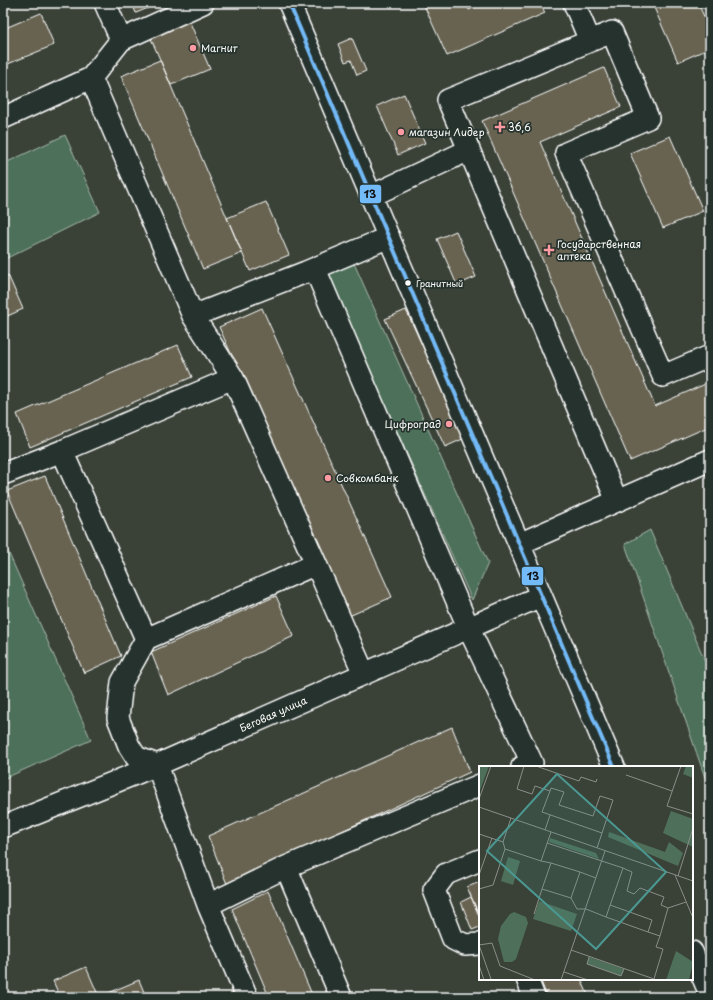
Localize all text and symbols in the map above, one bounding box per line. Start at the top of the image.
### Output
place label: Магнит [201,40,239,55]
marker: Магнит [188,43,198,53]
place label: 36,6 [508,119,531,134]
marker: 36,6 [495,122,505,132]
place label: магазин Лидер [409,124,485,139]
marker: магазин Лидер [396,127,406,137]
line badge: 13 [359,184,382,204]
text: 13 [364,185,376,202]
place label: Государственная аптека [557,236,641,263]
marker: Государственная аптека [544,245,554,255]
place label: Гранитный [416,276,463,290]
marker: Гранитный [403,278,413,288]
place label: Цифроград [385,416,441,431]
marker: Цифроград [444,419,454,429]
place label: Совкомбанк [336,470,398,485]
marker: Совкомбанк [323,473,333,483]
line badge: 13 [521,566,544,586]
text: 13 [527,567,539,584]
street label: Беговая улица [237,692,310,735]
inset map [479,766,693,980]

